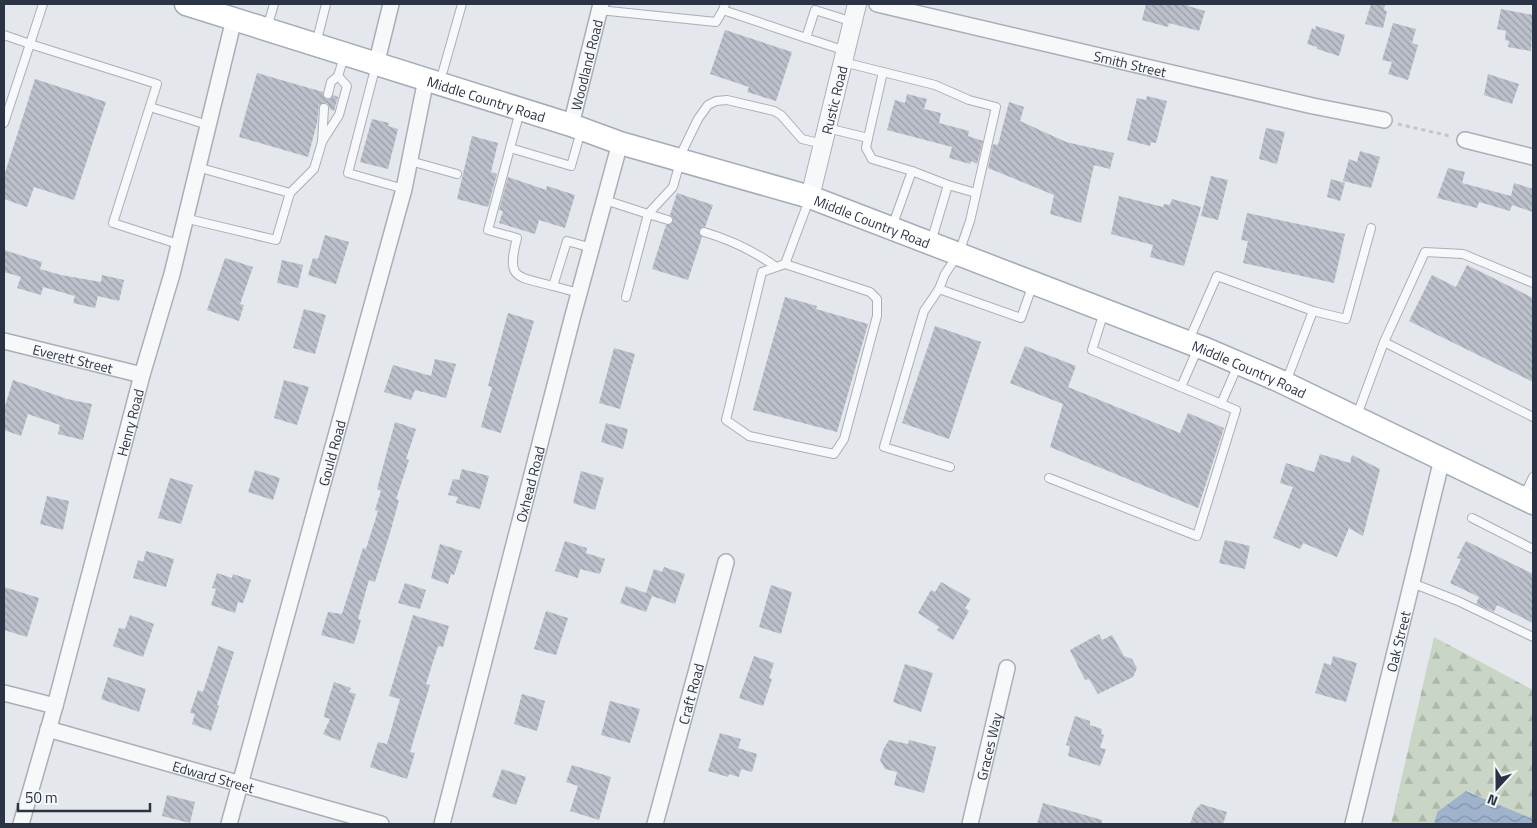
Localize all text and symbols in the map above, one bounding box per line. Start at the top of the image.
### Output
street label: Woodland Road [565,17,607,112]
street label: Smith Street [1092,45,1169,82]
street label: Rustic Road [815,63,852,136]
street label: Middle Country Road [425,70,548,127]
street label: Middle Country Road [811,189,933,253]
street label: Middle Country Road [1189,334,1310,403]
street label: Everett Street [31,338,115,378]
street label: Henry Road [111,386,148,458]
street label: Gould Road [312,417,350,488]
street label: Oxhead Road [510,444,549,524]
street label: Oak Street [1380,609,1415,674]
street label: Craft Road [672,661,709,727]
street label: Graces Way [970,710,1007,782]
street label: Edward Street [170,755,257,798]
north arrow [1472,763,1522,813]
scale bar [18,780,150,812]
text: 50 m [25,786,58,809]
text: N [1484,789,1500,812]

